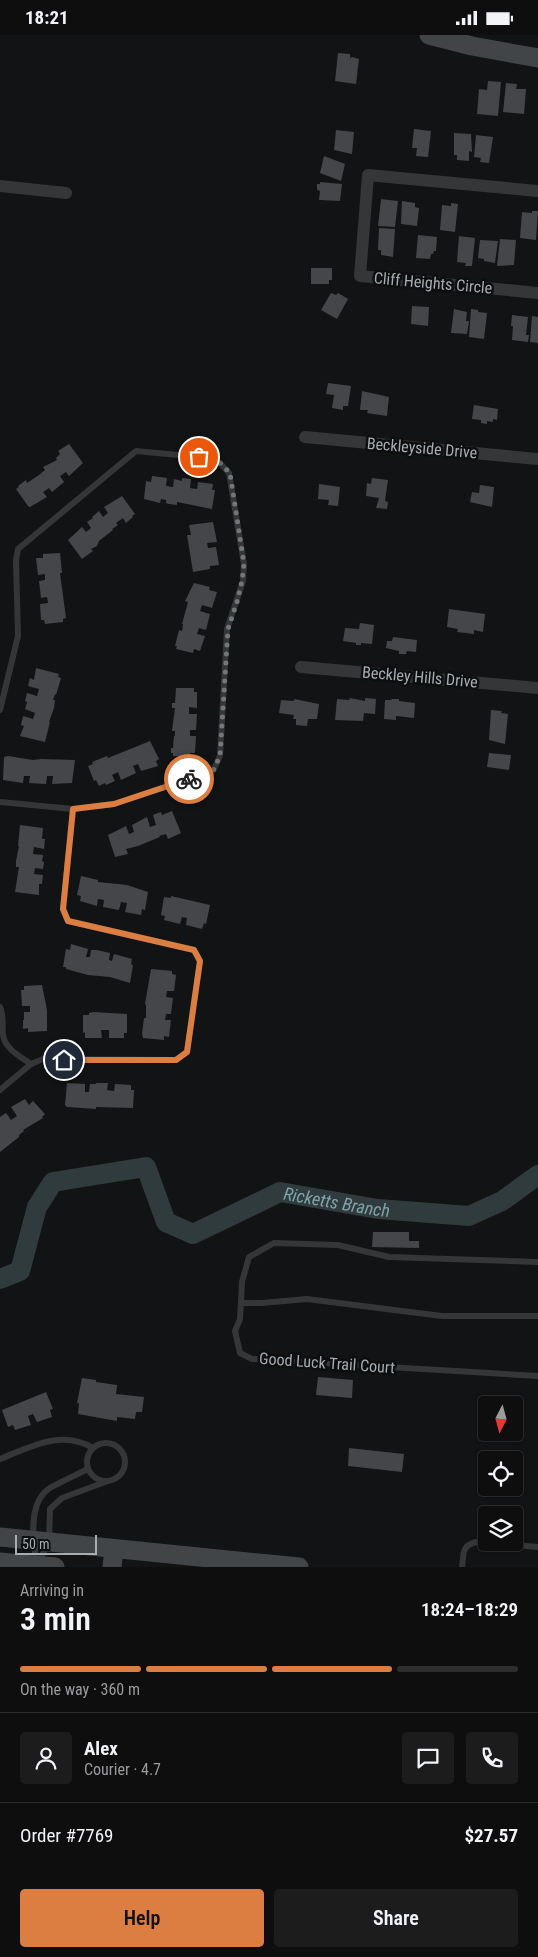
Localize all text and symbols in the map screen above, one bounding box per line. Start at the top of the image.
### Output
text: 18:21 [25,6,69,29]
street label: Cliff Heights Circle [373,268,493,298]
street label: Beckleyside Drive [366,434,478,462]
pin [178,436,220,478]
icon: bag [185,443,213,471]
street label: Beckley Hills Drive [361,662,479,692]
courier [164,754,214,804]
icon: bike [175,765,203,793]
pin [43,1039,85,1081]
icon: home [50,1046,78,1074]
water label: Ricketts Branch [282,1182,391,1220]
street label: Good Luck Trail Court [259,1349,396,1377]
north arrow [478,1396,522,1441]
map controls [478,1396,523,1551]
button: locate [478,1451,523,1496]
button: layers [478,1506,523,1551]
scale bar [15,1532,98,1555]
text: 50 m [22,1536,50,1552]
text: Arriving in [20,1581,84,1600]
text: 18:24–18:29 [421,1598,518,1621]
text: 3 min [20,1600,91,1638]
text: On the way · 360 m [20,1680,140,1699]
button: person [20,1732,72,1784]
button: chat [402,1732,454,1784]
button: phone [466,1732,518,1784]
text: Alex [84,1737,118,1760]
text: Courier · 4.7 [84,1760,161,1779]
text: Order #7769 [20,1824,113,1847]
text: $27.57 [464,1824,518,1847]
button: Help [20,1889,264,1947]
button: Share [274,1889,518,1947]

